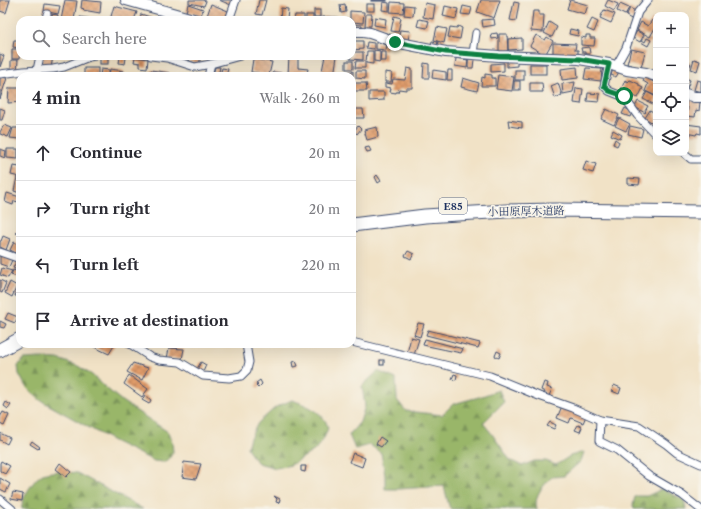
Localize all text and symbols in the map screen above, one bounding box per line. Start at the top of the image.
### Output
map controls [653,12,689,156]
button: + [653,12,689,48]
search box [16,16,356,60]
icon: search [30,27,52,49]
text: Search here [62,29,147,48]
route end [386,33,404,51]
button: − [653,48,689,84]
button: locate [653,84,689,120]
route start [615,87,633,105]
text: 4 min [32,88,81,108]
text: Walk · 260 m [259,90,340,106]
button: layers [653,120,689,156]
icon: ahead [32,142,54,164]
text: Continue [70,143,142,162]
text: 20 m [309,145,340,161]
icon: right [32,198,54,220]
road number: E85 [439,198,467,214]
text: Turn right [70,199,150,218]
text: 20 m [309,201,340,217]
street label: 小田原厚木道路 [487,203,565,219]
icon: left [32,254,54,276]
text: Turn left [70,255,139,274]
text: 220 m [301,257,340,273]
icon: arrive [32,310,54,332]
text: Arrive at destination [70,311,229,330]

